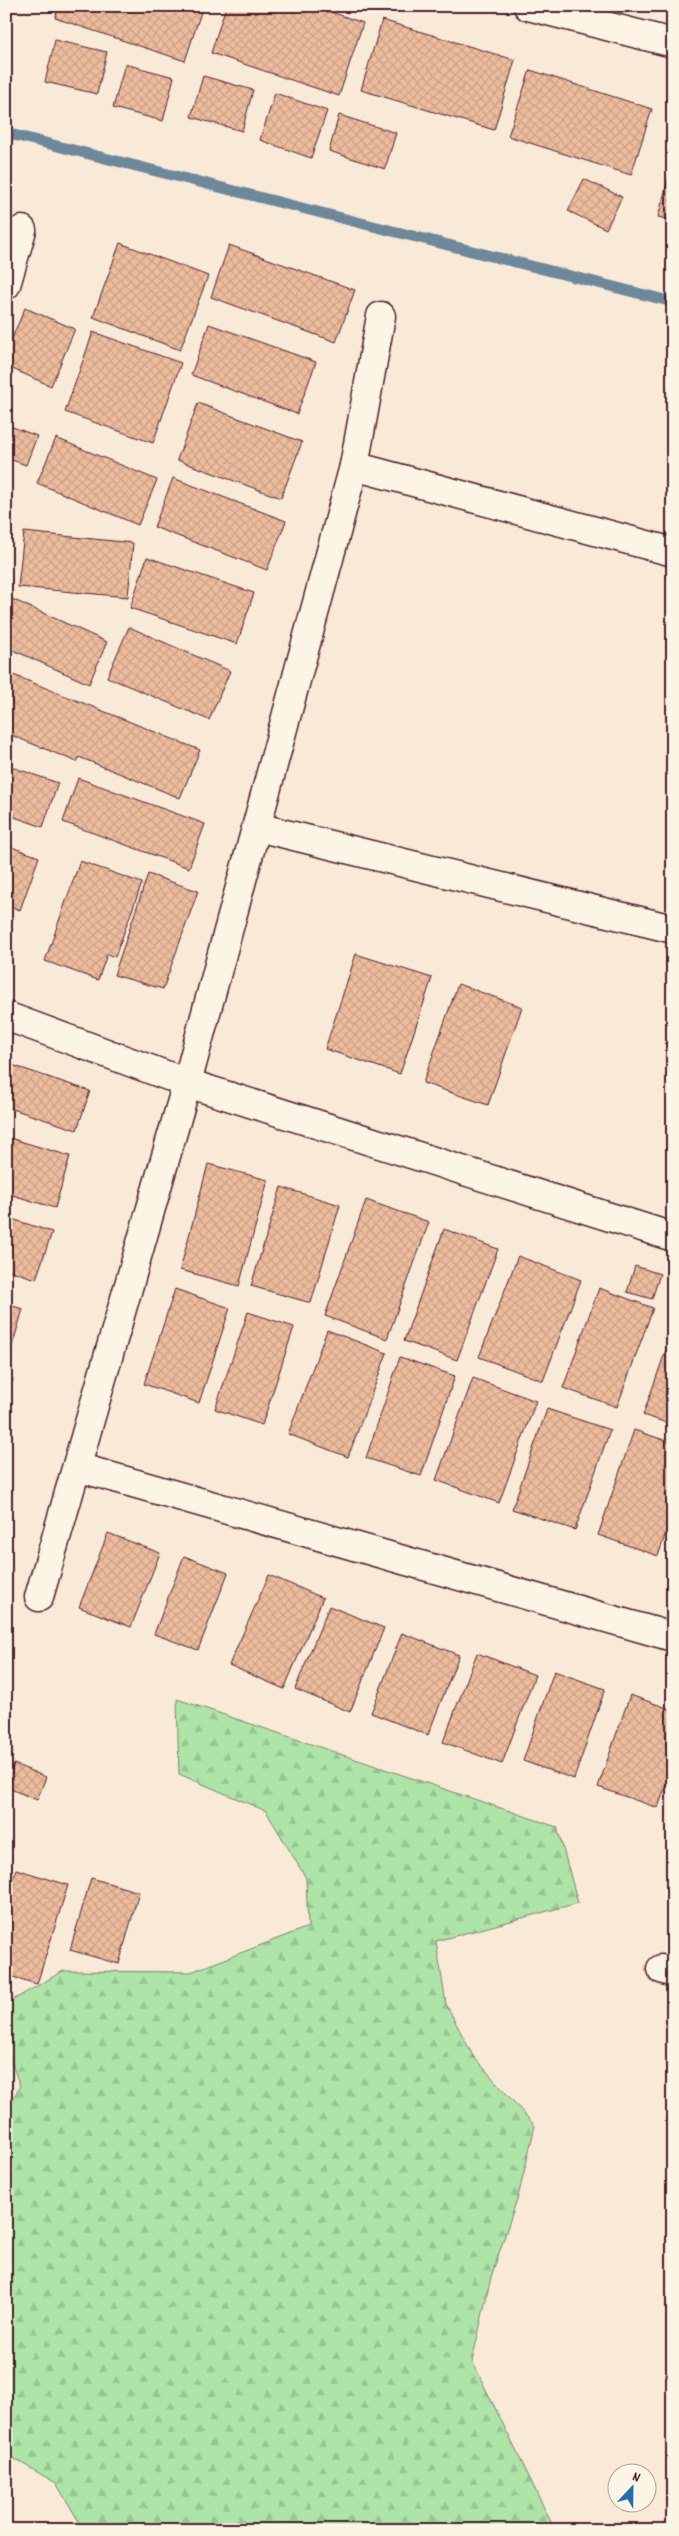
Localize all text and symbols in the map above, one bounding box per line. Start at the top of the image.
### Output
north arrow [606,2464,656,2514]
text: N [629,2467,643,2488]

